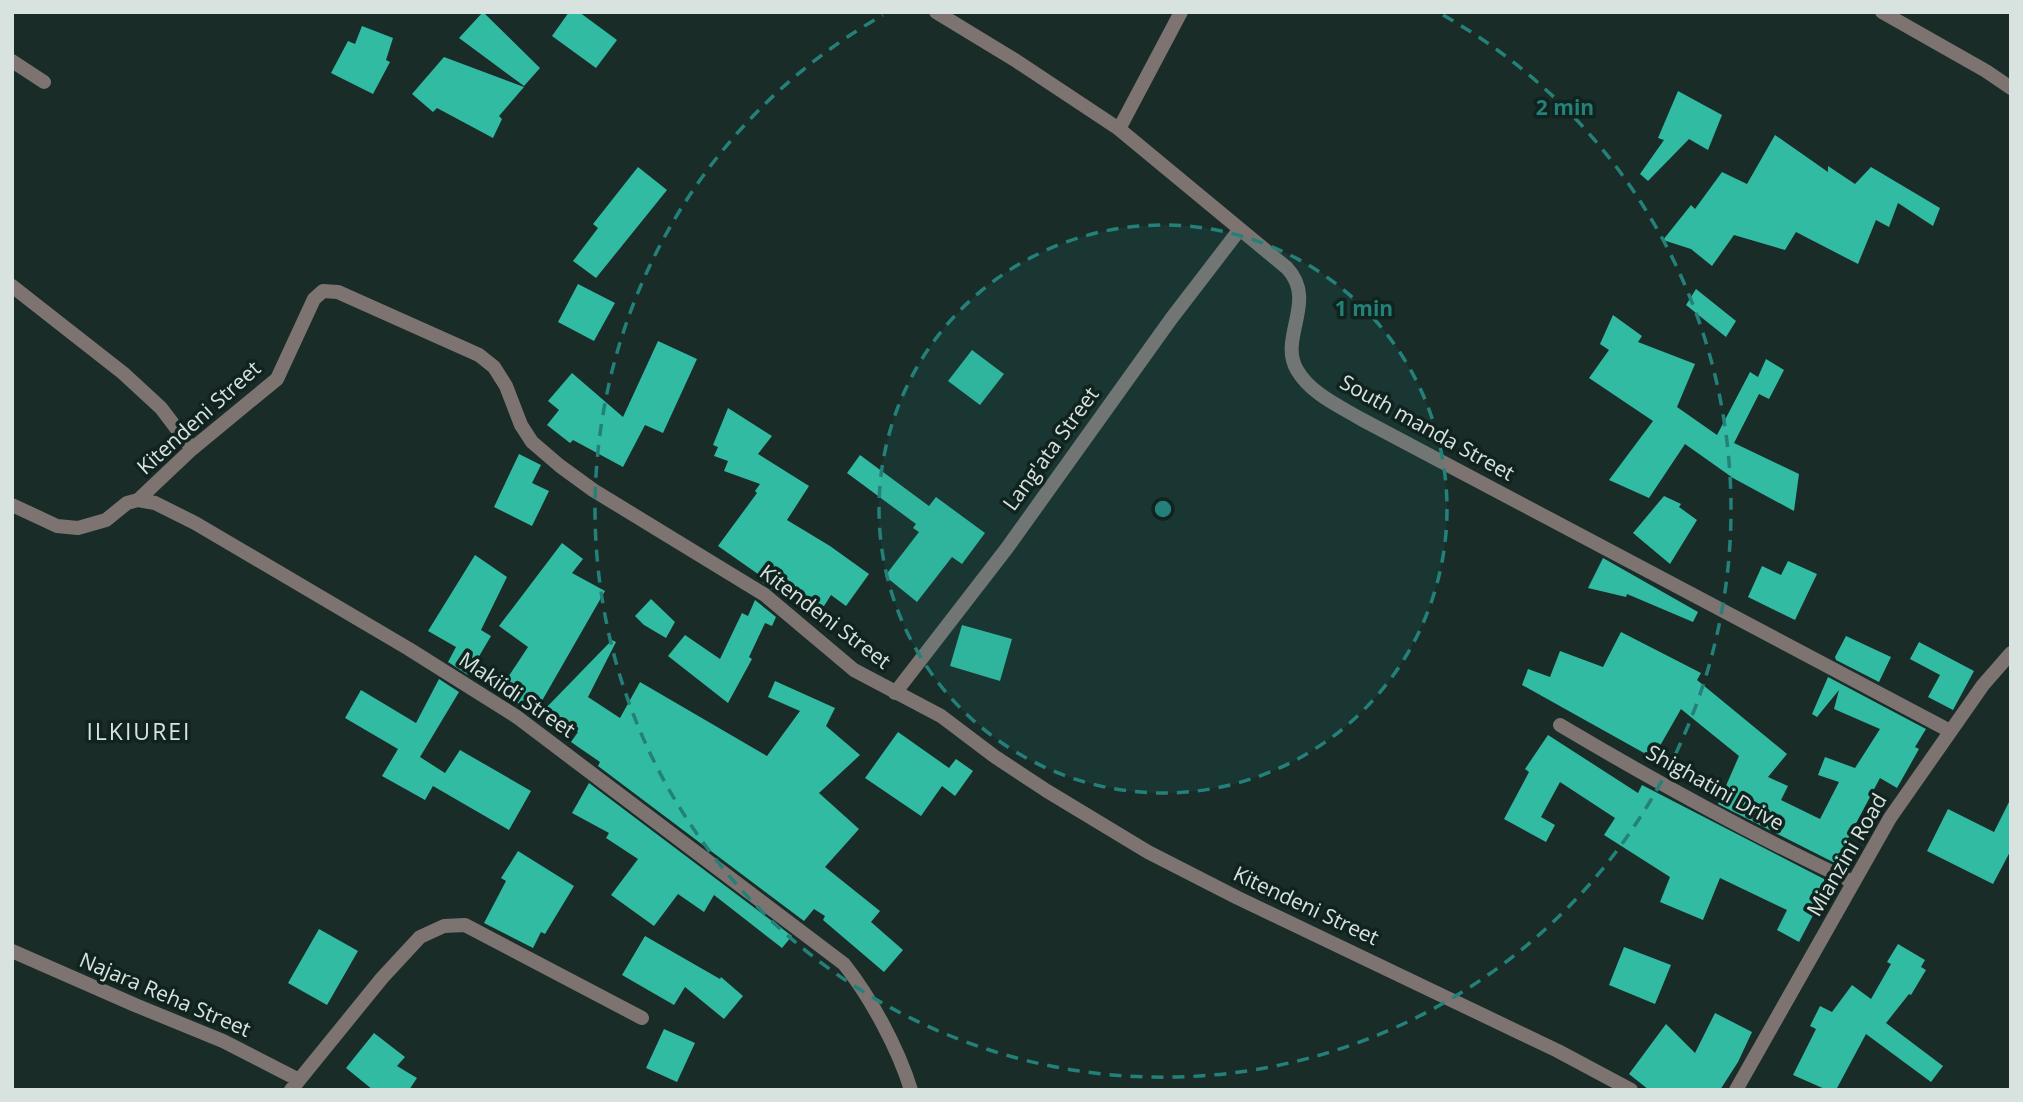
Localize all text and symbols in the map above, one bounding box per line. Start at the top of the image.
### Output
text: 2 min [1536,93,1594,121]
text: 1 min [1335,294,1393,322]
street label: Kitendeni Street [131,354,266,480]
street label: South manda Street [1335,367,1520,487]
street label: Lang'ata Street [996,381,1105,516]
centre of rings [1151,497,1175,521]
street label: Kitendeni Street [754,558,897,675]
street label: Makiidi Street [454,645,581,743]
district label: ILKIUREI [86,715,192,747]
street label: Shighatini Drive [1642,738,1789,837]
street label: Mianzini Road [1800,788,1893,921]
street label: Kitendeni Street [1229,859,1384,951]
street label: Najara Reha Street [75,945,255,1043]

